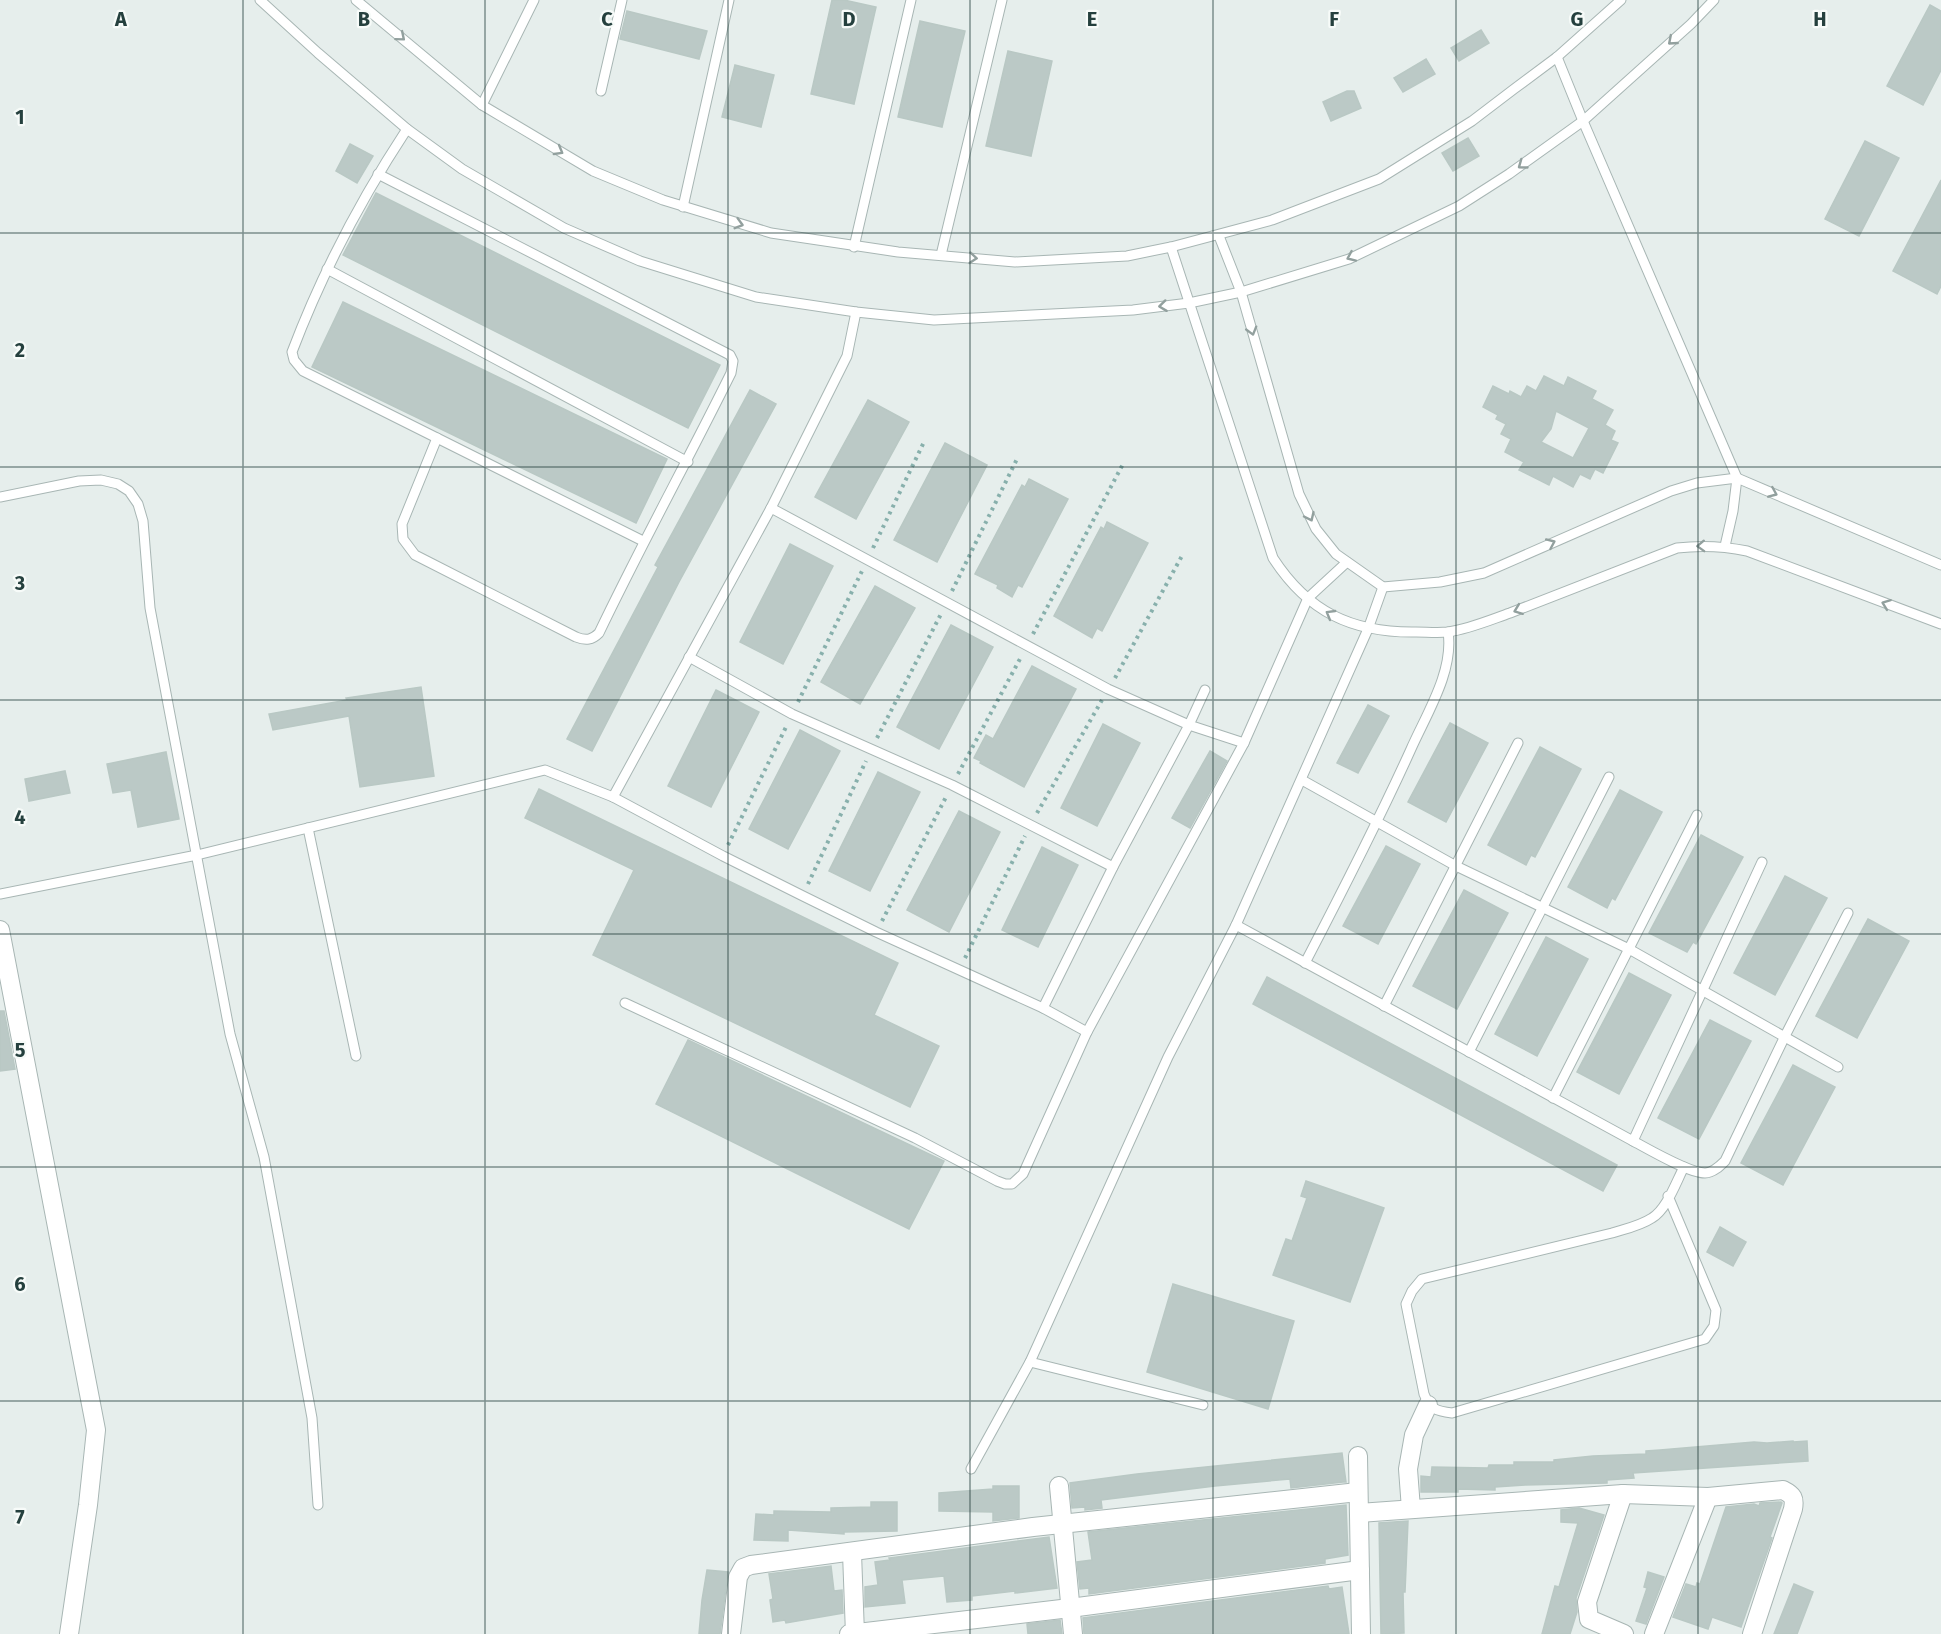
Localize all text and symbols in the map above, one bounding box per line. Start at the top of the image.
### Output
text: A [114,7,128,31]
text: B [358,7,370,31]
text: C [601,7,613,31]
text: D [842,7,856,31]
text: E [1087,7,1097,31]
text: F [1329,7,1339,31]
text: G [1571,7,1583,31]
text: H [1813,7,1827,31]
one-way arrow [394,30,405,41]
one-way arrow [1668,34,1679,45]
text: 1 [15,105,25,129]
one-way arrow [553,144,563,155]
one-way arrow [1518,158,1529,169]
one-way arrow [733,217,744,229]
one-way arrow [1346,250,1357,262]
one-way arrow [969,251,978,264]
one-way arrow [1158,299,1167,312]
one-way arrow [1245,325,1257,336]
text: 2 [15,338,25,362]
one-way arrow [1766,486,1777,498]
one-way arrow [1302,510,1314,521]
one-way arrow [1545,539,1556,551]
one-way arrow [1697,540,1706,552]
text: 3 [14,571,25,595]
one-way arrow [1881,598,1892,611]
one-way arrow [1513,603,1524,615]
one-way arrow [1326,610,1336,621]
text: 4 [14,805,26,829]
text: 5 [15,1038,26,1062]
text: 6 [14,1272,26,1296]
text: 7 [15,1505,25,1529]

